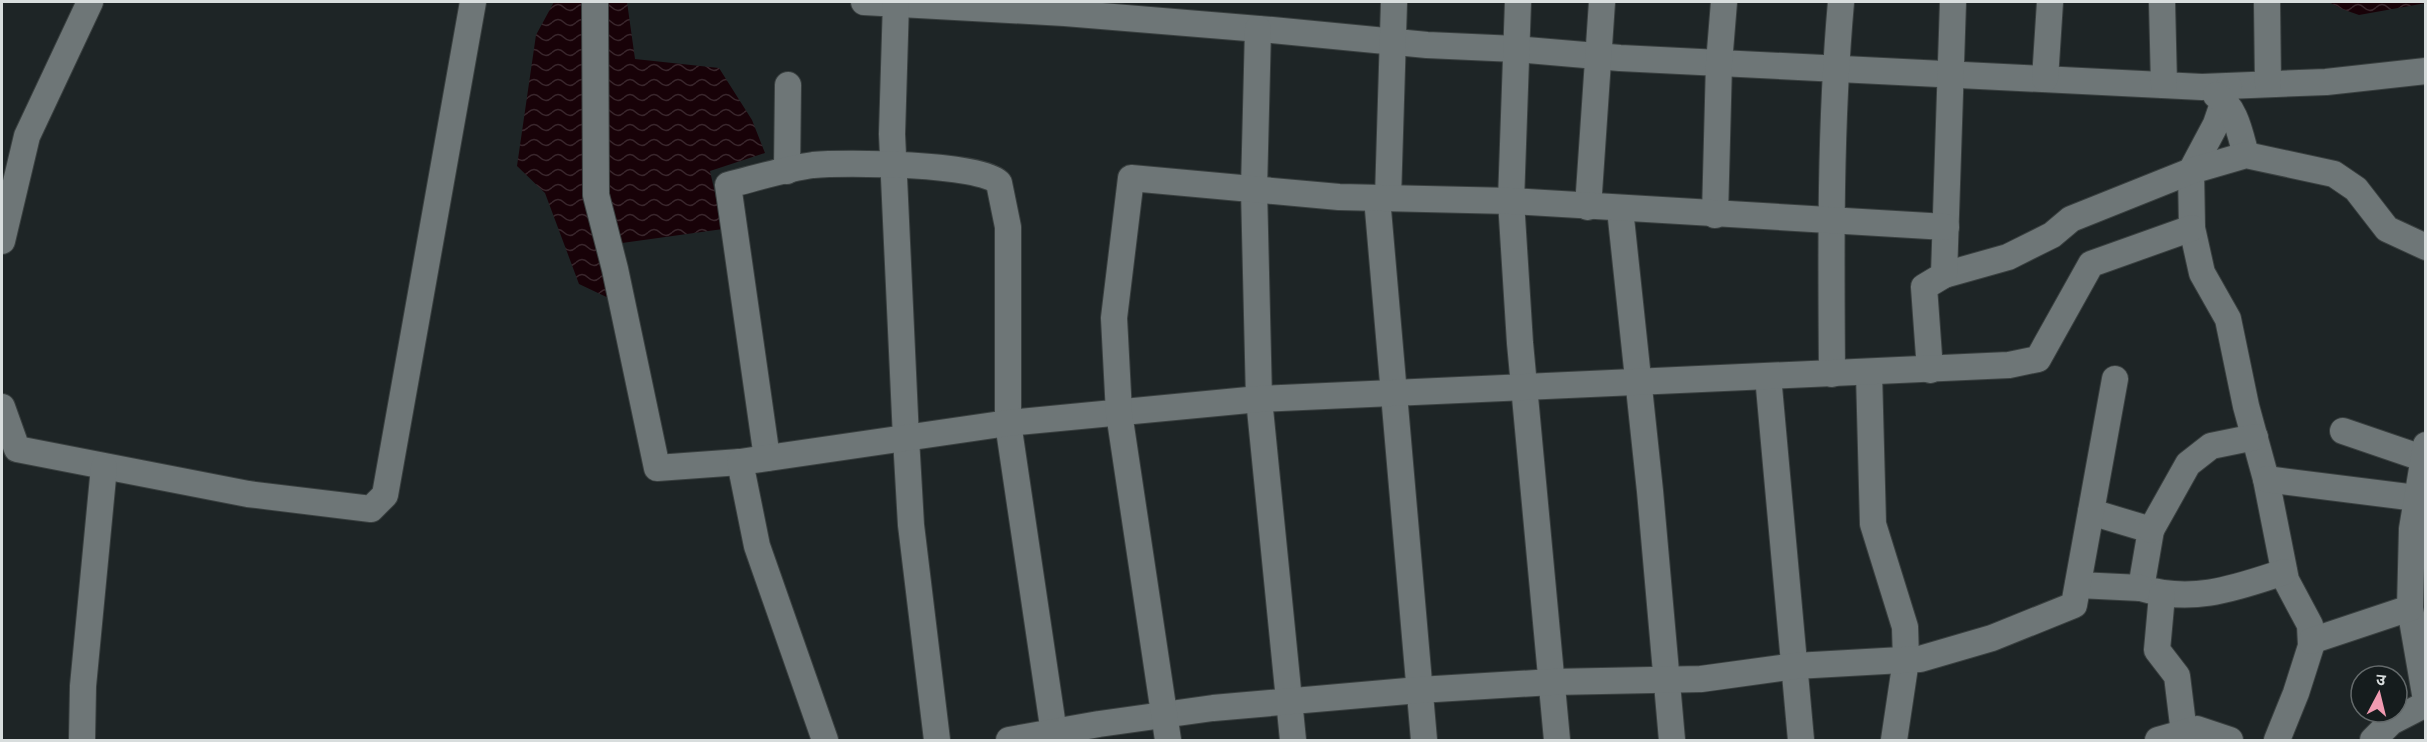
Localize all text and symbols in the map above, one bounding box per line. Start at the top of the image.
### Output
north arrow [2349,664,2409,724]
text: उ [2375,670,2387,690]

